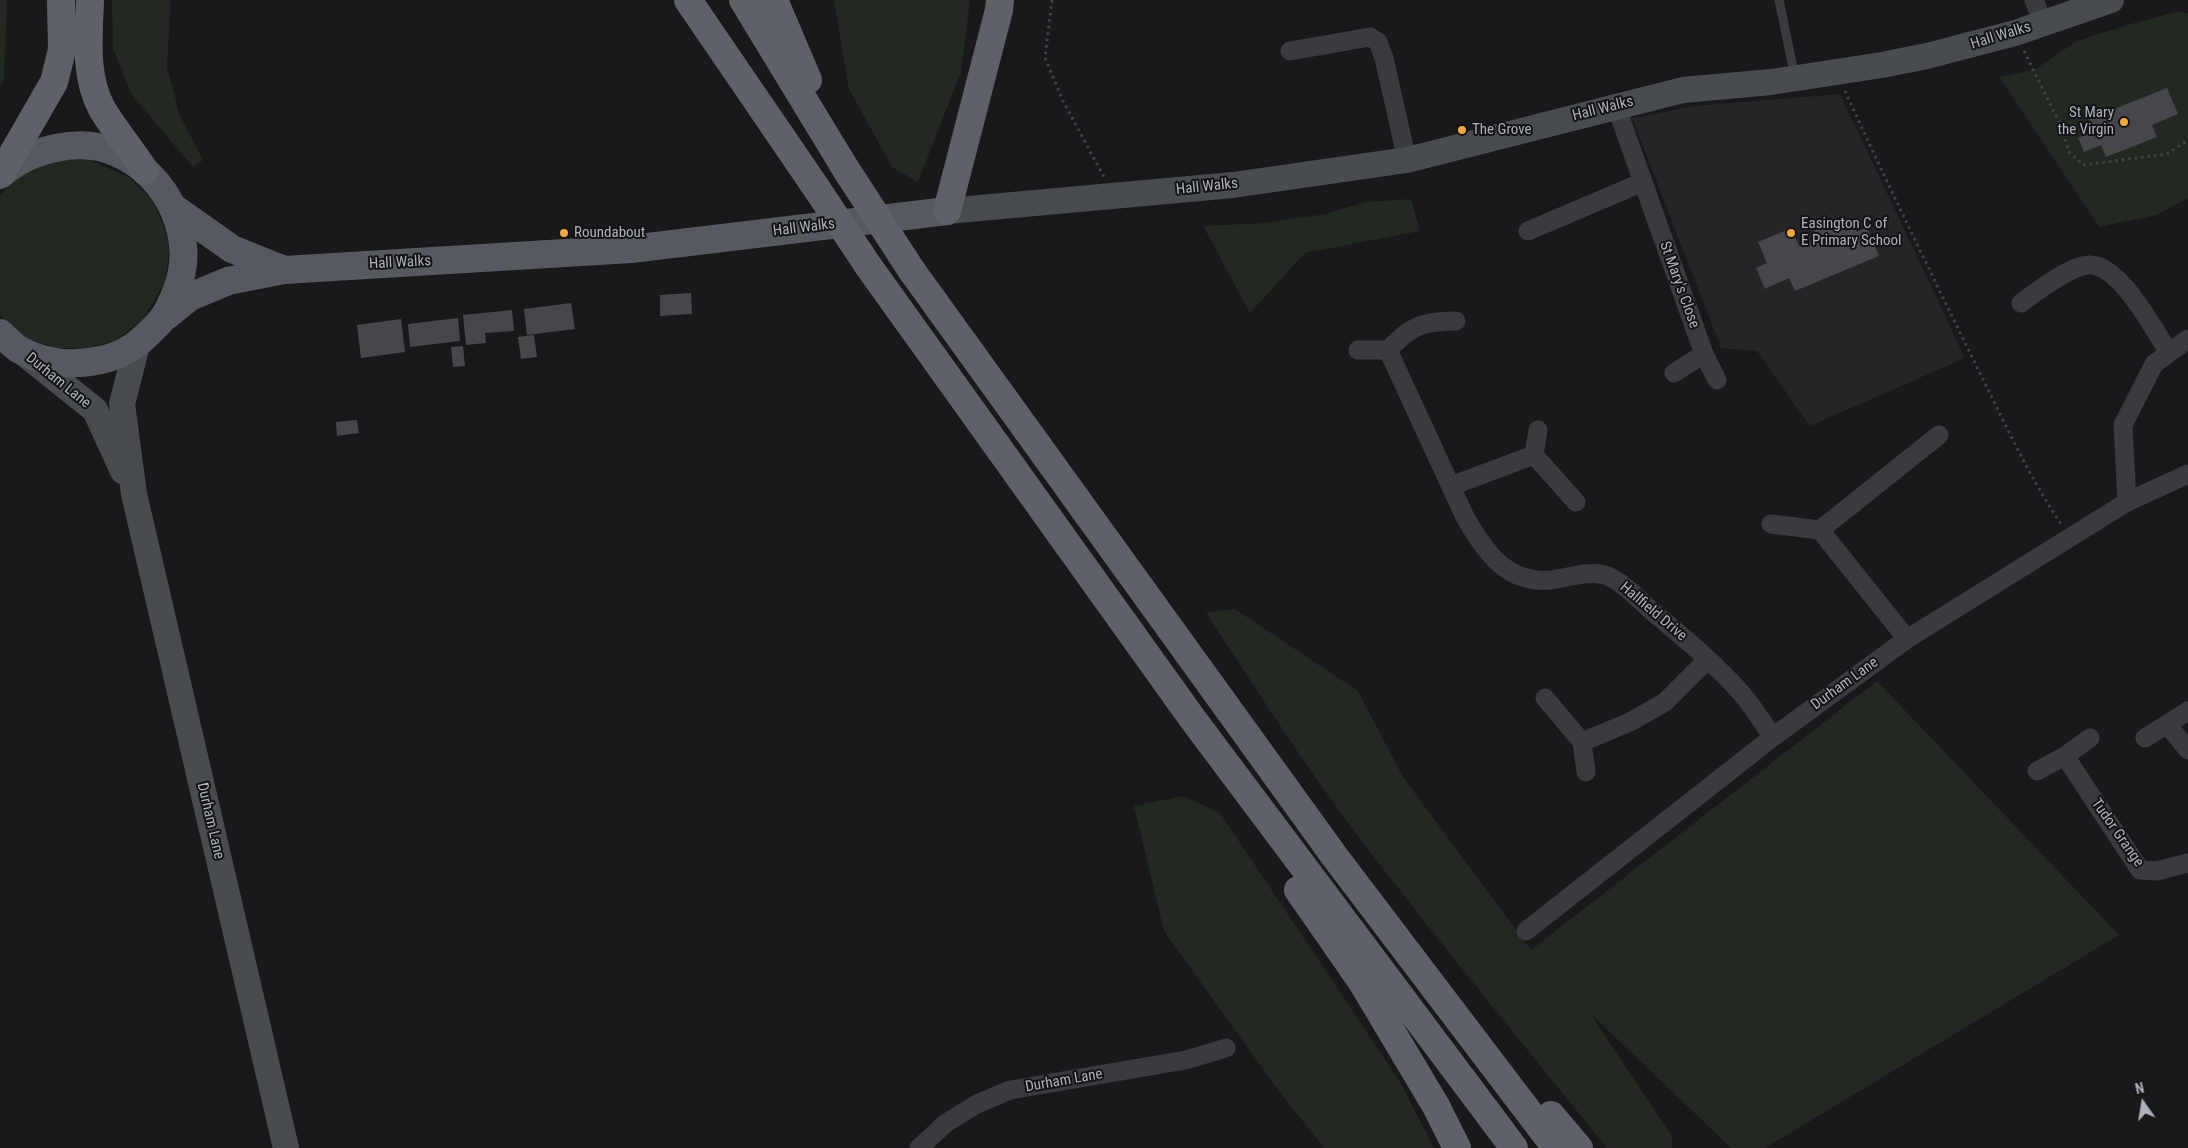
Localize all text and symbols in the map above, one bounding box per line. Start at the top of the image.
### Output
street label: Hall Walks [1969,18,2033,54]
street label: Hall Walks [1571,93,1635,125]
place label: St Mary the Virgin [2057,104,2114,139]
marker: St Mary the Virgin [2118,116,2130,128]
place label: The Grove [1472,121,1532,139]
marker: The Grove [1456,124,1468,136]
street label: Hall Walks [1175,175,1239,199]
street label: Hall Walks [772,215,836,241]
place label: Easington C of E Primary School [1801,215,1902,250]
place label: Roundabout [574,224,645,242]
marker: Roundabout [558,227,570,239]
marker: Easington C of E Primary School [1785,227,1797,239]
street label: St Mary's Close [1655,239,1703,331]
street label: Hall Walks [368,252,432,274]
street label: Durham Lane [22,349,94,413]
street label: Hallfield Drive [1616,579,1690,645]
street label: Durham Lane [1808,654,1882,714]
street label: Durham Lane [192,781,228,861]
street label: Tudor Grange [2087,795,2147,871]
street label: Durham Lane [1024,1065,1104,1097]
north arrow [2118,1078,2168,1128]
text: N [2134,1080,2146,1097]

